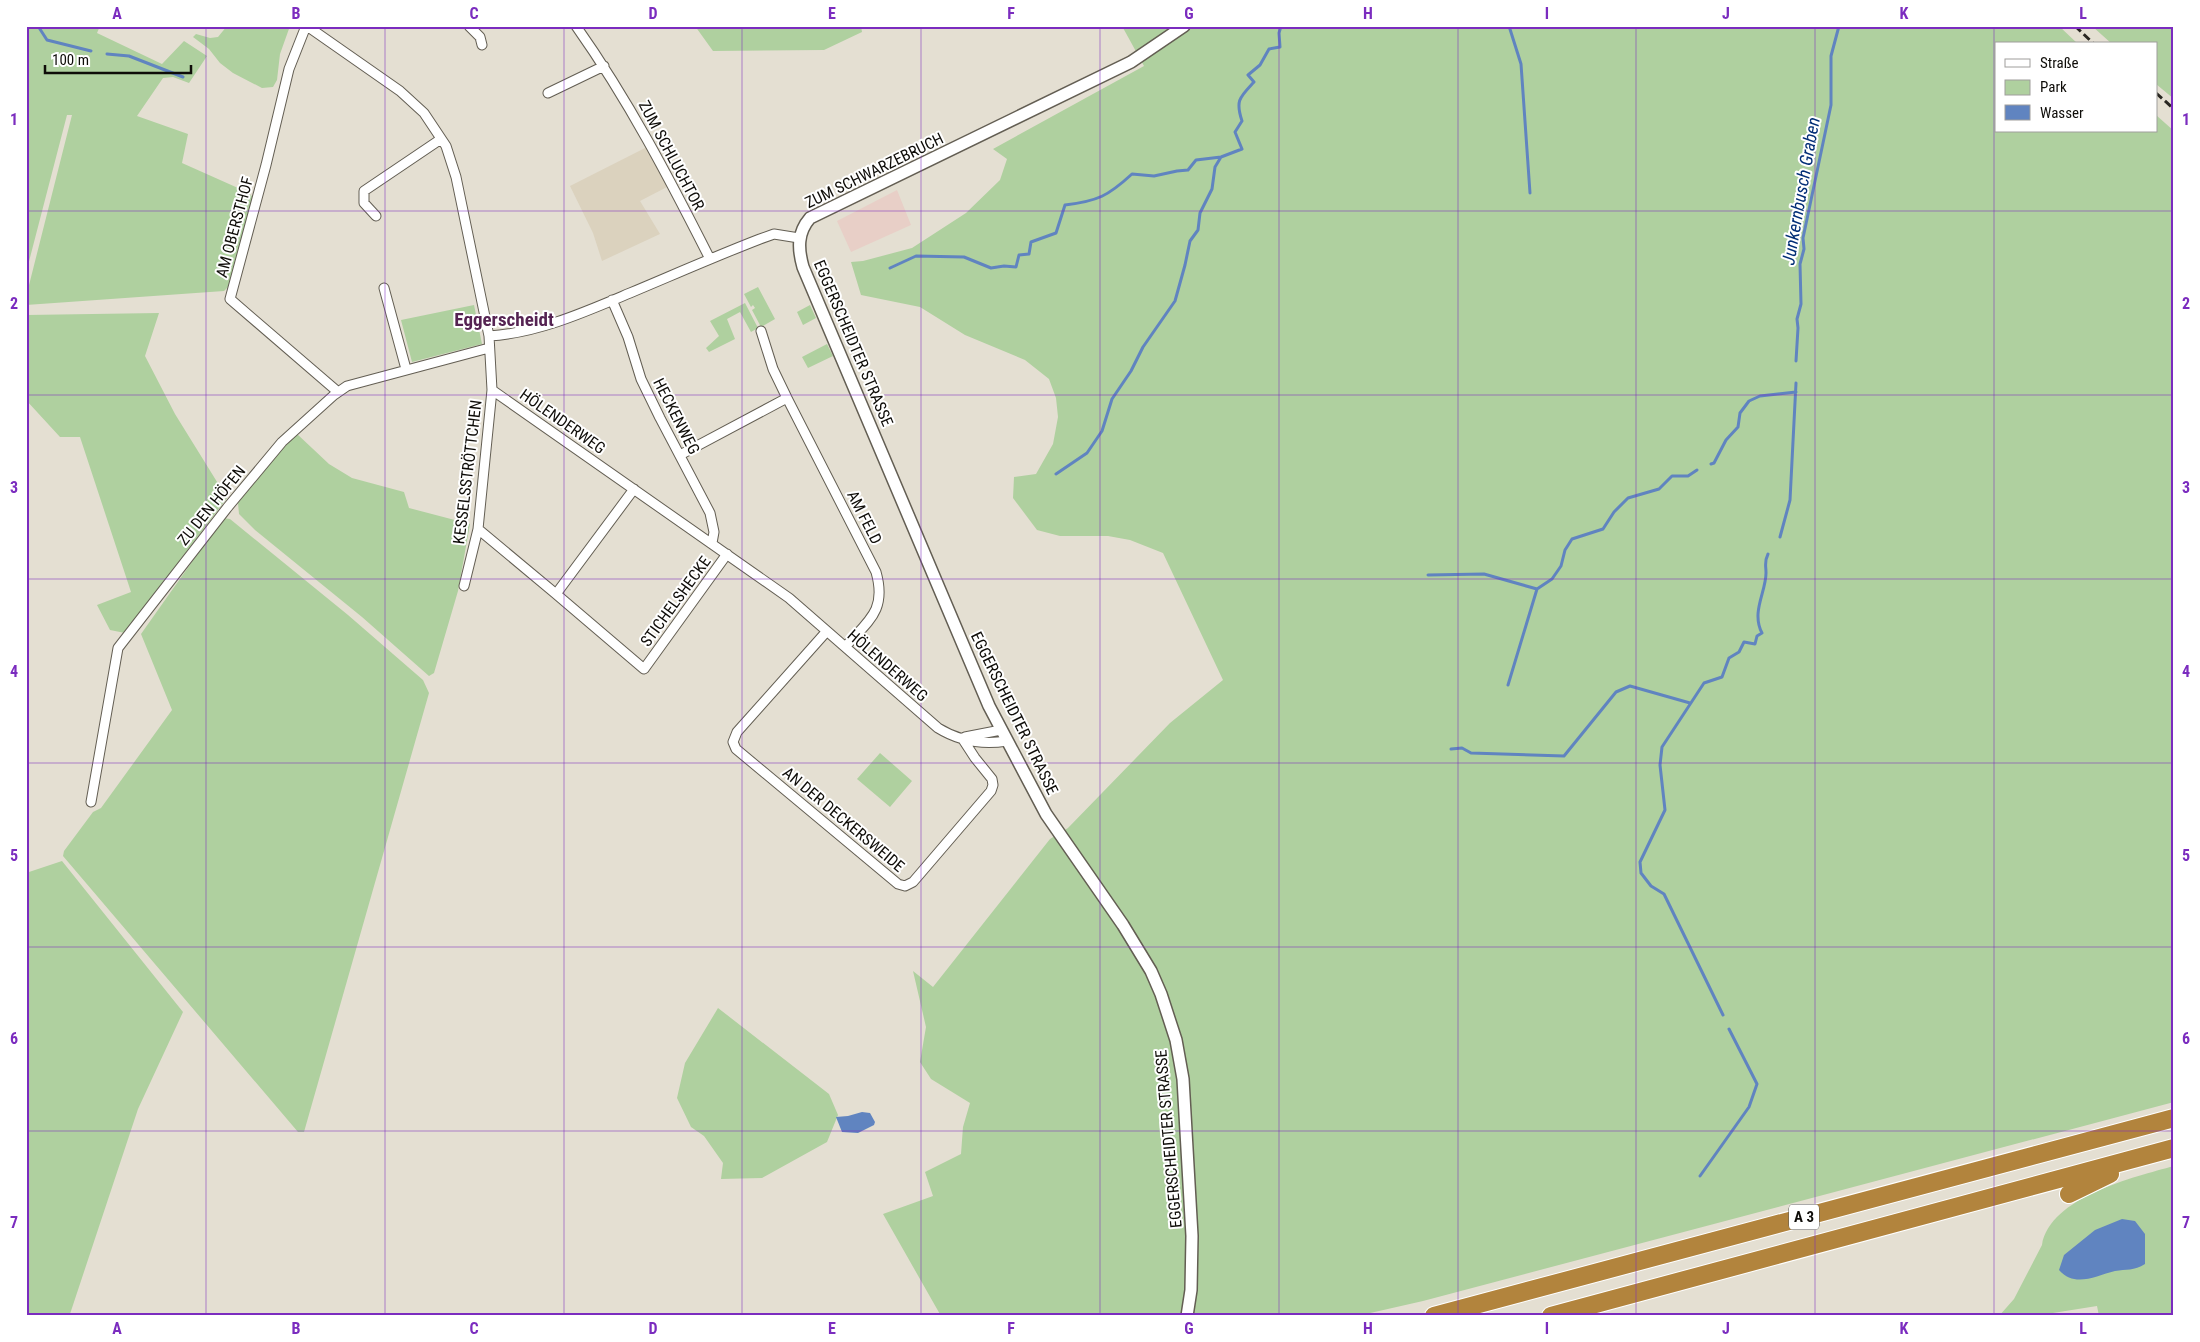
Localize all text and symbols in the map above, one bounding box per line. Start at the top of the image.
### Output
text: A [112,4,122,23]
text: B [292,4,301,23]
text: C [469,4,479,23]
text: D [648,4,658,23]
text: E [828,4,836,23]
text: F [1007,4,1015,23]
text: G [1184,4,1194,23]
text: H [1363,4,1373,23]
text: I [1545,4,1549,23]
text: J [1722,4,1730,23]
text: K [1900,4,1909,23]
text: L [2079,4,2087,23]
scale bar [45,42,191,74]
legend [1995,42,2158,132]
text: 100 m [52,51,89,69]
text: Straße [2040,54,2079,72]
text: Park [2040,78,2067,96]
street label: ZUM SCHLUCHTOR [635,97,709,214]
text: Wasser [2040,104,2084,122]
text: 1 [10,110,18,129]
text: 1 [2182,110,2190,129]
water label: Junkernbusch Graben [1777,115,1824,266]
street label: ZUM SCHWARZEBRUCH [802,129,946,212]
street label: AM OBERSTHOF [212,174,257,280]
street label: EGGERSCHEIDTER STRASSE [810,257,897,429]
text: 2 [10,294,18,313]
text: 2 [2182,294,2190,313]
district label: Eggerscheidt [454,308,554,331]
street label: HECKENWEG [649,375,704,458]
street label: HÖLENDERWEG [516,385,609,458]
street label: KESSELSSTRÖTTCHEN [449,399,486,545]
street label: ZU DEN HÖFEN [174,462,249,549]
text: 3 [10,478,18,497]
text: 3 [2182,478,2190,497]
street label: AM FELD [843,487,886,547]
street label: STICHELSHECKE [636,552,715,650]
street label: HÖLENDERWEG [844,625,932,705]
street label: EGGERSCHEIDTER STRASSE [967,629,1062,798]
text: 4 [10,662,18,681]
text: 4 [2182,662,2190,681]
street label: AN DER DECKERSWEIDE [779,763,908,876]
text: 5 [10,846,18,865]
text: 5 [2182,846,2190,865]
text: 6 [10,1029,18,1048]
text: 6 [2182,1029,2190,1048]
street label: EGGERSCHEIDTER STRASSE [1151,1049,1186,1229]
road number: A 3 [1789,1204,1819,1230]
text: 7 [10,1213,18,1232]
text: 7 [2182,1213,2190,1232]
text: A [112,1319,122,1338]
text: B [292,1319,301,1338]
text: C [469,1319,479,1338]
text: D [648,1319,658,1338]
text: E [828,1319,836,1338]
text: F [1007,1319,1015,1338]
text: G [1184,1319,1194,1338]
text: H [1363,1319,1373,1338]
text: I [1545,1319,1549,1338]
text: J [1722,1319,1730,1338]
text: K [1900,1319,1909,1338]
text: L [2079,1319,2087,1338]

